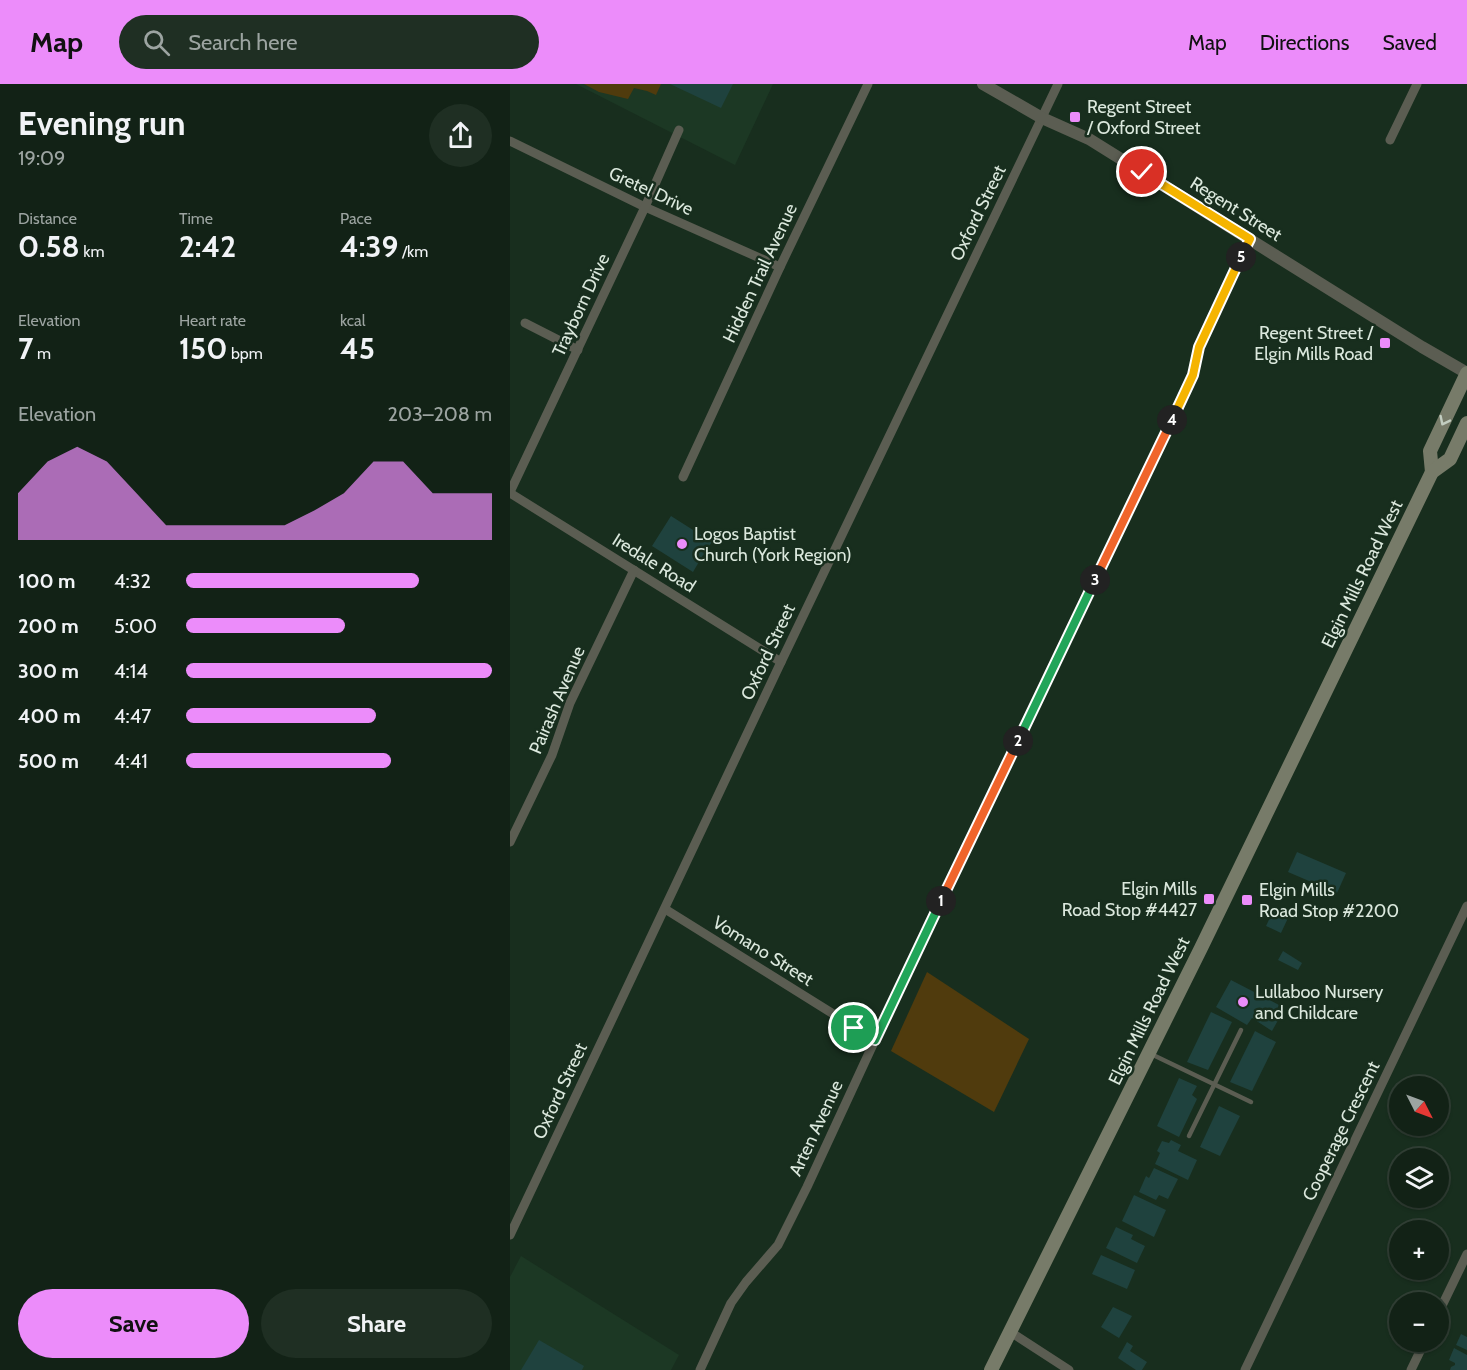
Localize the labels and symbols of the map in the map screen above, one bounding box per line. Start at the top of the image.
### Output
place label: Regent Street / Oxford Street [1086,96,1201,139]
marker: Regent Street / Oxford Street [1068,110,1082,124]
pin [1116,146,1167,197]
street label: Gretel Drive [605,162,697,220]
street label: Oxford Street [945,162,1011,264]
street label: Regent Street [1186,172,1286,246]
street label: Hidden Trail Avenue [718,200,802,346]
pin: 5 [1226,242,1256,272]
street label: Trayborn Drive [548,250,614,360]
place label: Regent Street / Elgin Mills Road [1254,322,1374,365]
marker: Regent Street / Elgin Mills Road [1378,336,1392,350]
pin: 4 [1157,405,1187,435]
one-way arrow [1439,415,1451,426]
street label: Elgin Mills Road West [1317,496,1407,652]
place label: Logos Baptist Church (York Region) [694,523,852,566]
street label: Iredale Road [608,529,700,597]
marker: Logos Baptist Church (York Region) [675,537,689,551]
pin: 3 [1080,565,1110,595]
street label: Oxford Street [736,600,800,704]
street label: Pairash Avenue [524,643,590,757]
pin: 2 [1003,726,1033,756]
place label: Elgin Mills Road Stop #4427 [1062,878,1197,921]
place label: Elgin Mills Road Stop #2200 [1259,879,1399,922]
pin: 1 [926,886,956,916]
marker: Elgin Mills Road Stop #4427 [1202,892,1216,906]
marker: Elgin Mills Road Stop #2200 [1240,893,1254,907]
street label: Vomano Street [709,911,817,991]
street label: Elgin Mills Road West [1104,933,1194,1089]
place label: Lullaboo Nursery and Childcare [1255,981,1383,1024]
marker: Lullaboo Nursery and Childcare [1236,995,1250,1009]
pin [828,1002,879,1053]
street label: Oxford Street [528,1039,592,1143]
street label: Cooperage Crescent [1298,1058,1384,1204]
north arrow [1389,1076,1449,1136]
street label: Arten Avenue [784,1077,848,1179]

